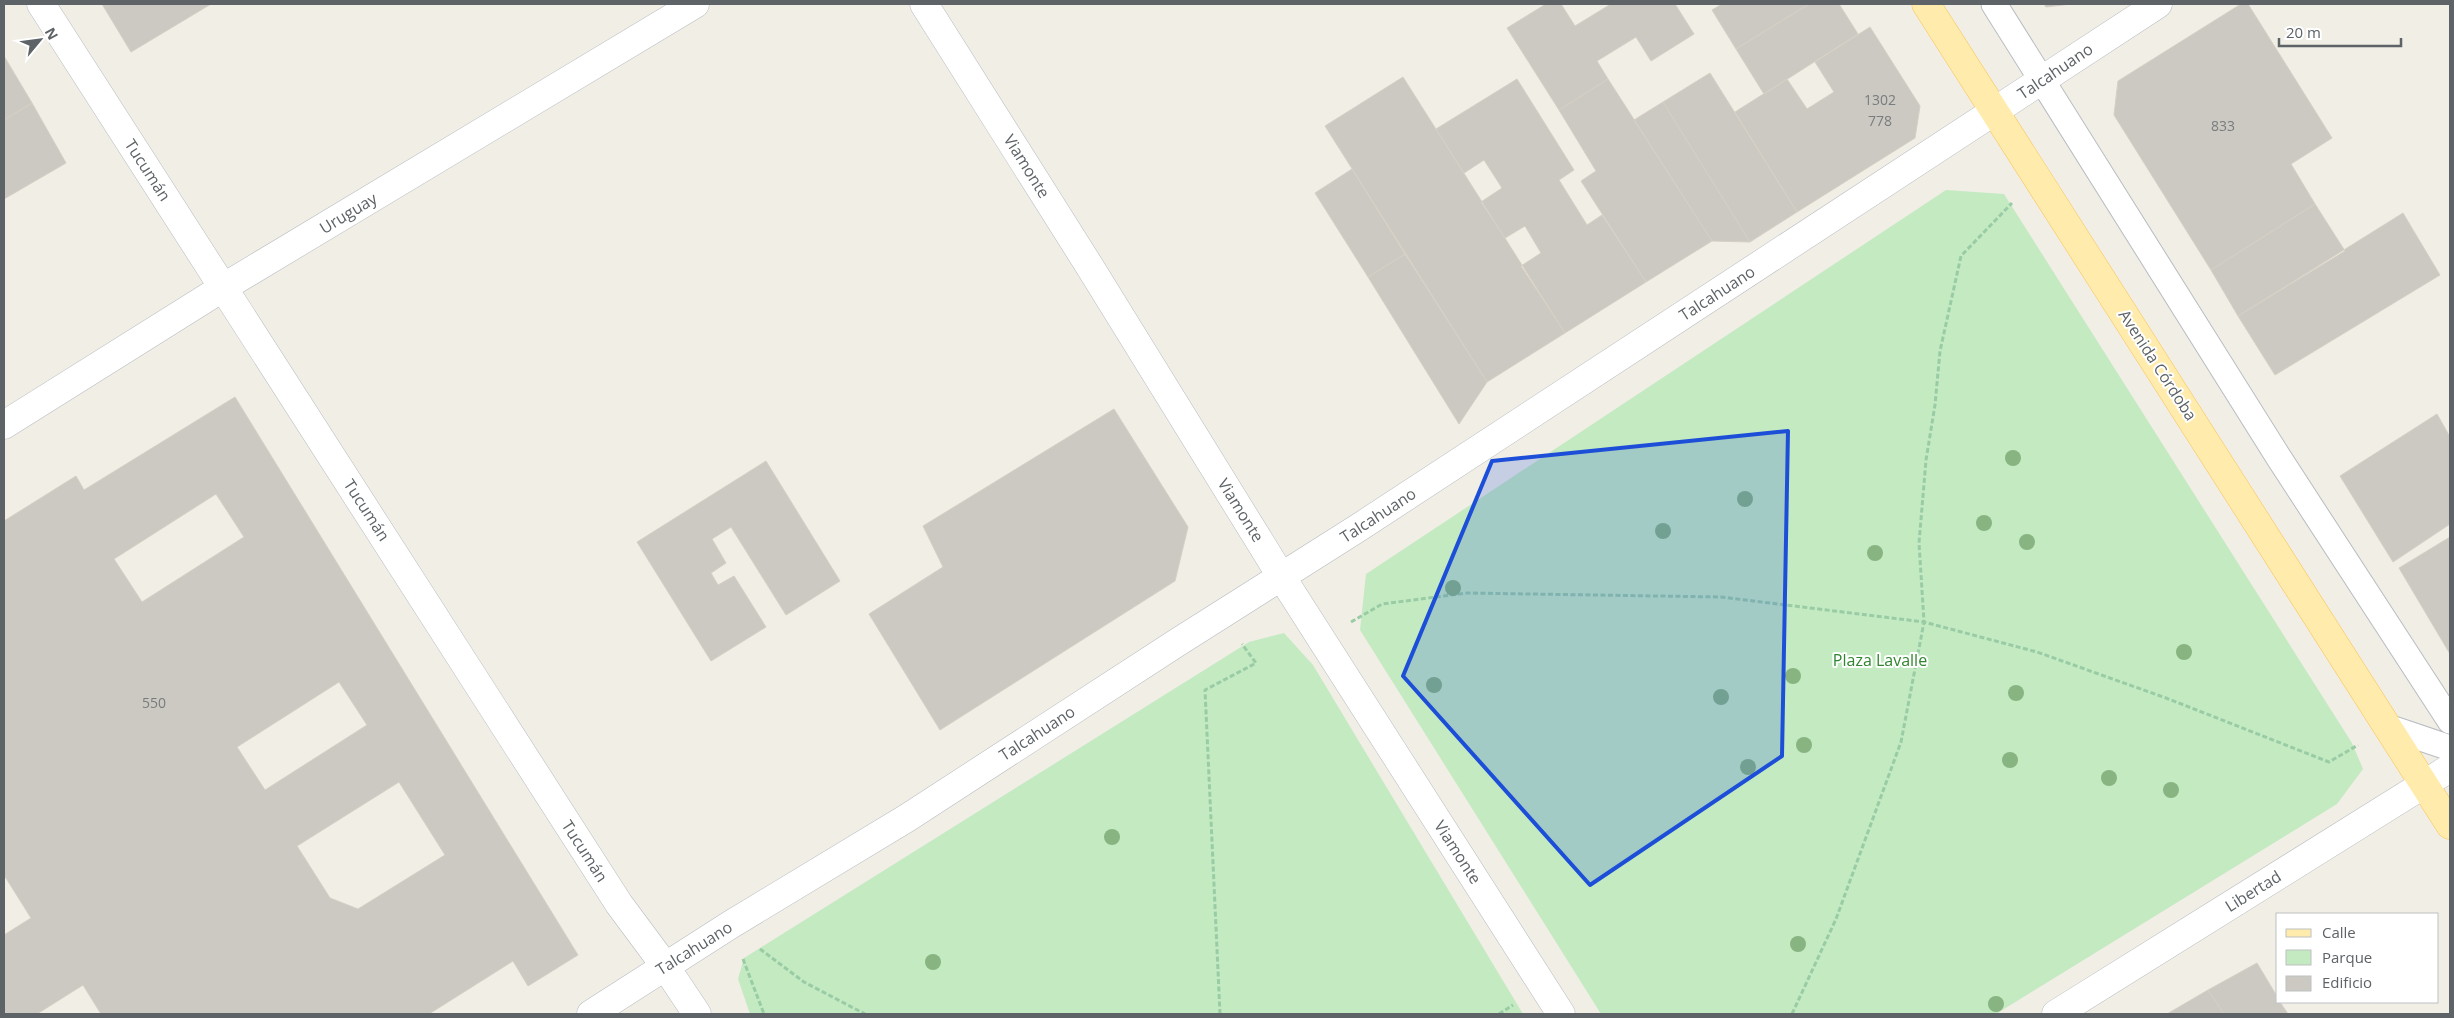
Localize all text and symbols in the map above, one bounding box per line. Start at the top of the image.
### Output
north arrow [15,15,65,65]
scale bar [2279,15,2402,47]
text: 20 m [2286,22,2321,42]
text: N [41,24,63,43]
street label: Talcahuano [2013,38,2097,104]
house number: 1302 [1864,90,1896,109]
house number: 778 [1868,111,1892,130]
house number: 833 [2211,116,2235,135]
street label: Viamonte [999,130,1055,202]
street label: Tucumán [120,135,176,205]
street label: Uruguay [315,187,382,239]
street label: Talcahuano [1675,260,1759,326]
street label: Avenida Córdoba [2114,305,2202,425]
street label: Viamonte [1213,474,1269,546]
street label: Tucumán [339,475,395,545]
street label: Talcahuano [1336,482,1420,548]
park label: Plaza Lavalle [1833,649,1927,671]
house number: 550 [142,693,166,712]
street label: Talcahuano [995,700,1079,766]
street label: Tucumán [557,816,613,886]
street label: Viamonte [1429,816,1487,888]
street label: Libertad [2221,865,2285,917]
legend [2276,913,2439,1003]
street label: Talcahuano [652,916,736,980]
text: Calle [2322,922,2356,942]
text: Parque [2322,947,2372,967]
text: Edificio [2322,972,2372,992]

